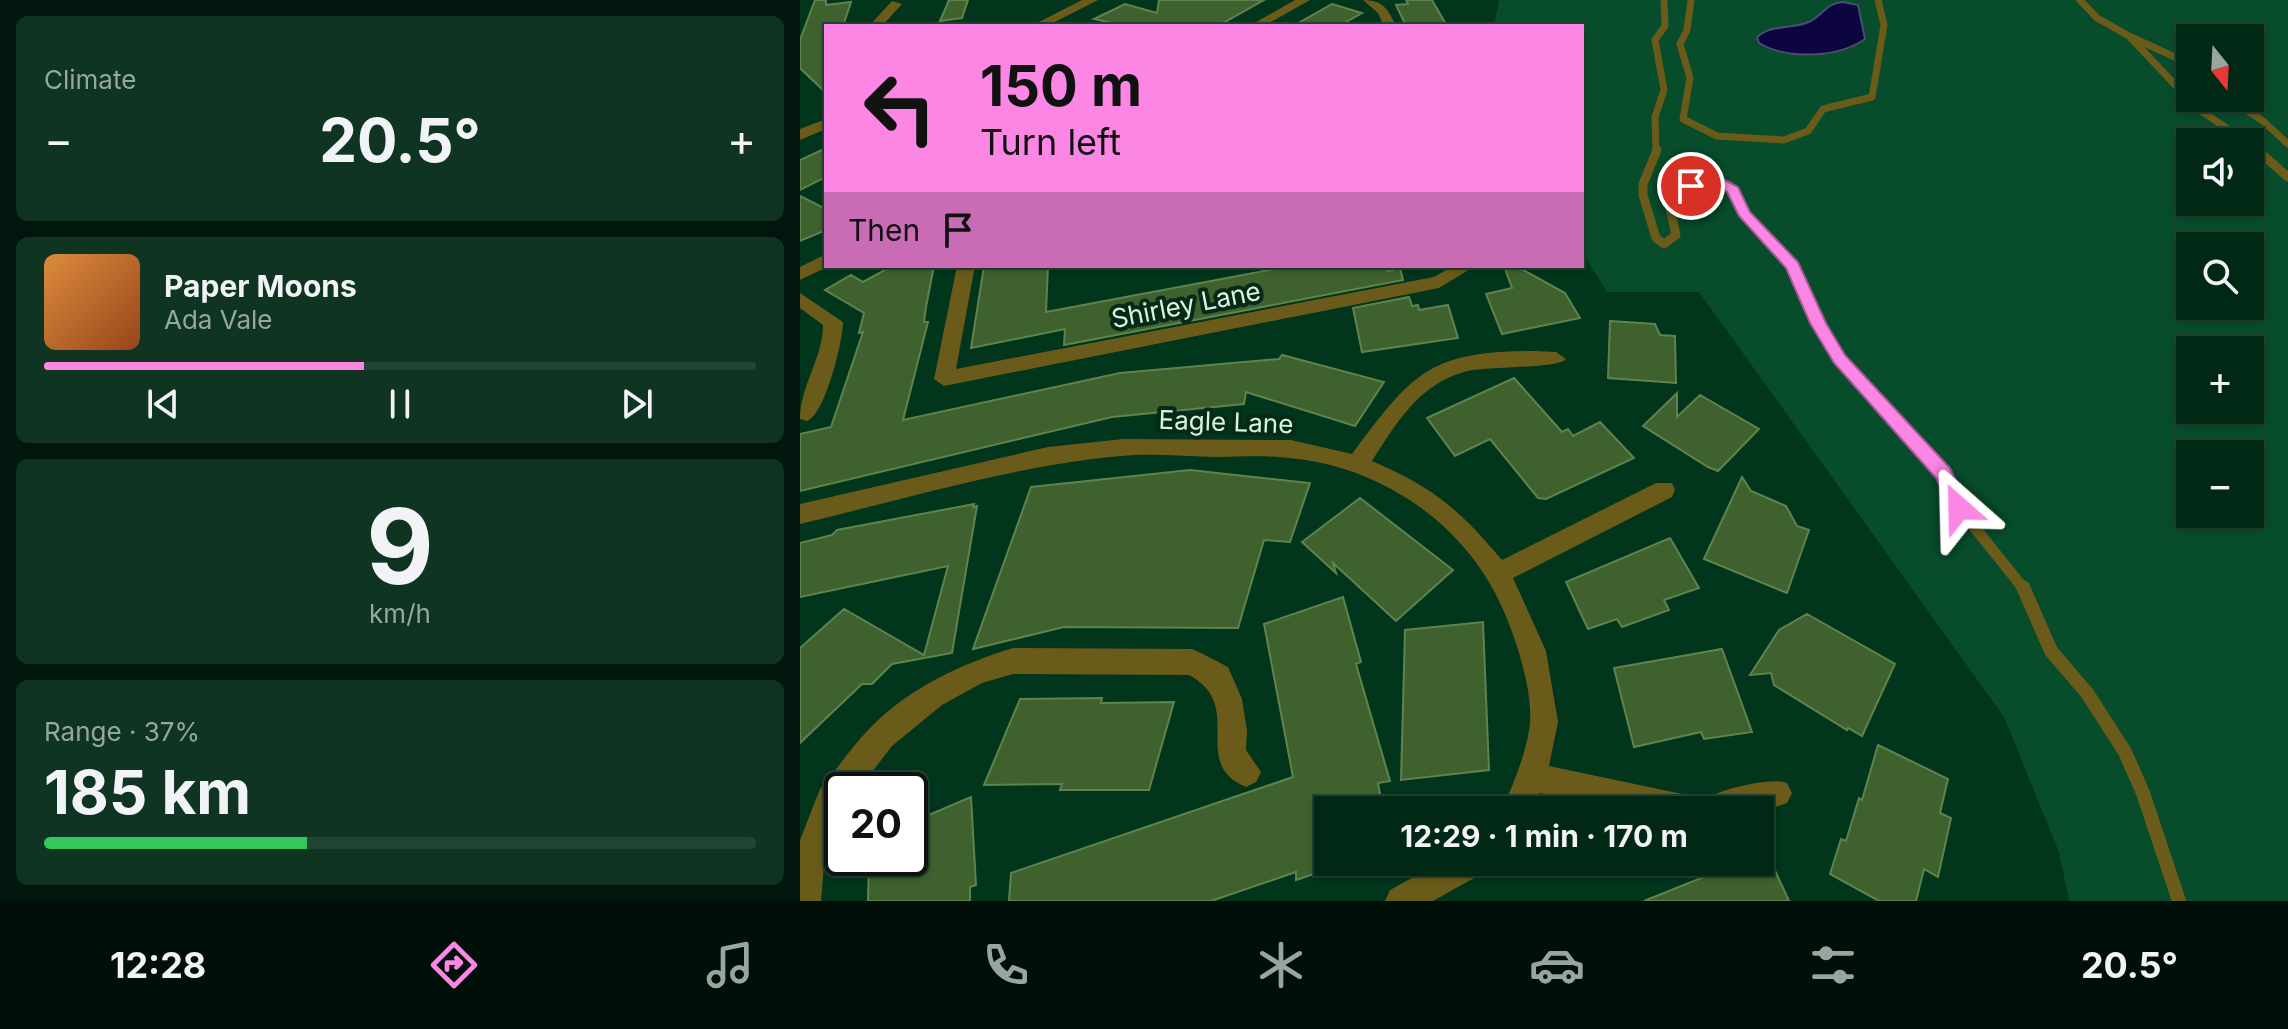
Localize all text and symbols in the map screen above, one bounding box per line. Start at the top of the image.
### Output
north arrow [2176,24,2264,112]
map controls [2176,24,2264,528]
text: 150 m [980,52,1142,120]
icon: left [848,56,952,160]
text: Climate [44,64,136,95]
text: 20.5° [319,104,481,176]
text: − [44,113,73,167]
text: + [727,113,756,167]
text: Turn left [980,120,1121,164]
button: sound [2176,128,2264,216]
pin [1657,152,1725,220]
icon: arrive [1669,164,1713,208]
icon: arrive [936,208,980,252]
text: Then [848,212,920,248]
button: search [2176,232,2264,320]
text: Paper Moons [164,268,357,304]
street label: Shirley Lane [1109,275,1263,334]
text: Ada Vale [164,304,272,335]
button: + [2176,336,2264,424]
icon: previous [141,382,185,426]
icon: pause [378,382,422,426]
icon: next [615,382,659,426]
street label: Eagle Lane [1158,404,1294,439]
button: − [2176,440,2264,528]
position arrow [1917,466,2001,550]
text: 9 [366,483,434,609]
text: km/h [369,598,431,629]
text: Range · 37% [44,716,200,747]
text: 185 km [44,756,251,828]
speed limit sign: 20 [824,772,928,876]
text: 12:29 · 1 min · 170 m [1400,818,1688,854]
icon: directions [426,937,482,993]
icon: music [702,937,758,993]
icon: phone [978,937,1034,993]
icon: climate [1253,937,1309,993]
icon: car [1529,937,1585,993]
icon: filters [1805,937,1861,993]
text: 12:28 [110,943,206,987]
text: 20.5° [2081,943,2178,987]

